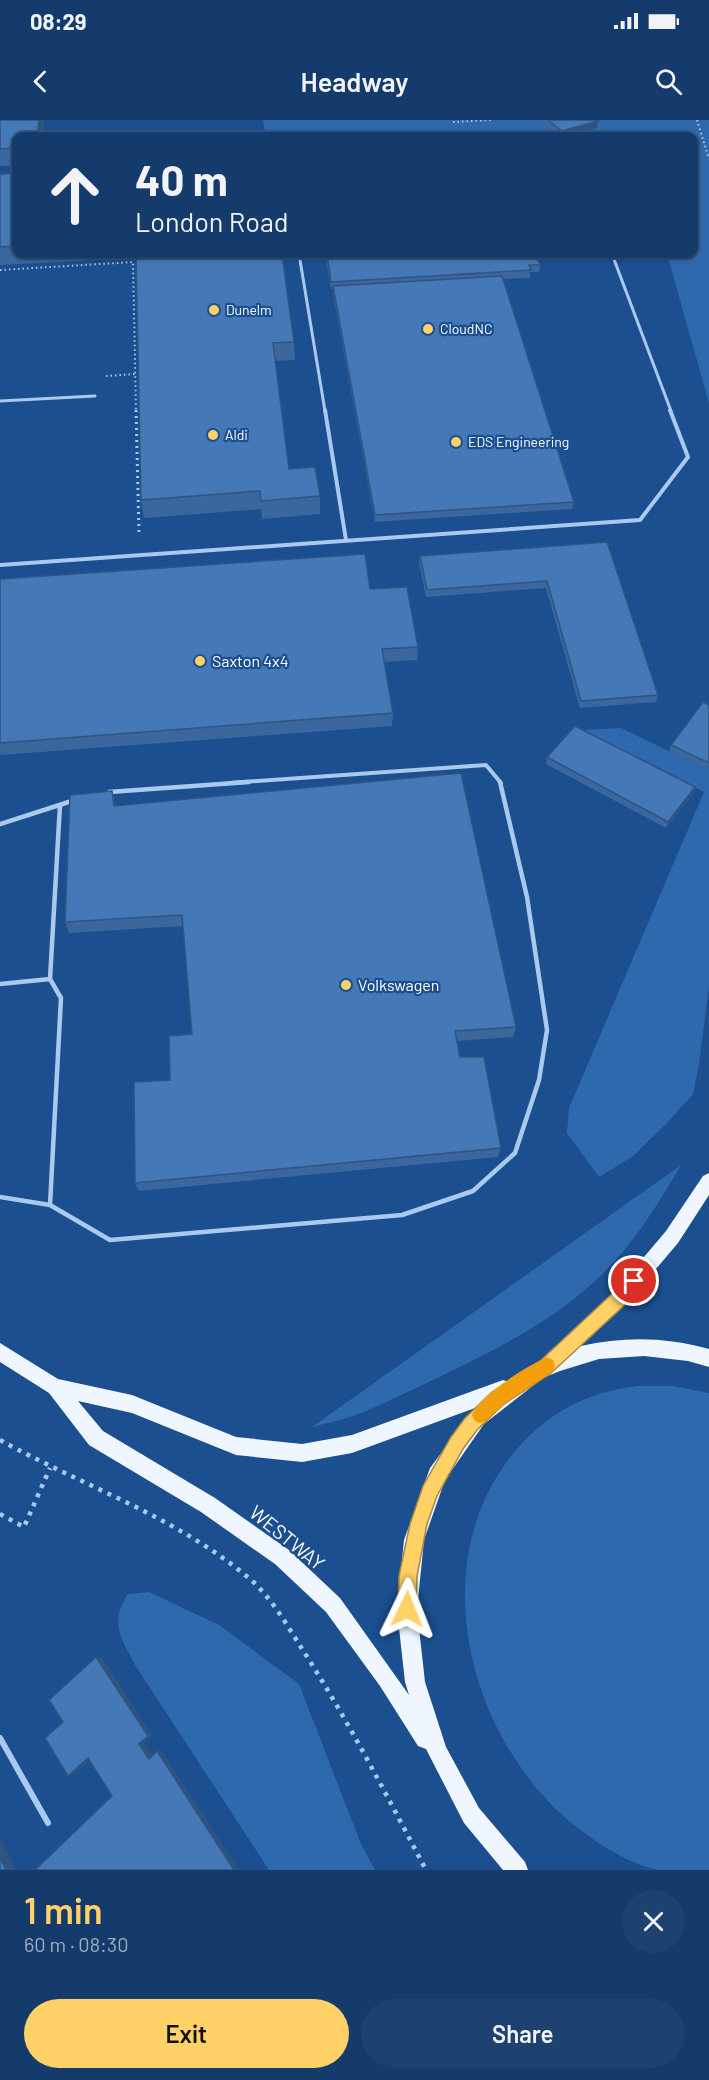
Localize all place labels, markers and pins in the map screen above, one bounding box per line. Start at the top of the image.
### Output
place label: Dunelm [226,301,272,318]
marker: Dunelm [207,303,221,317]
place label: CloudNC [440,320,492,337]
marker: CloudNC [421,322,435,336]
place label: Aldi [225,426,248,443]
marker: Aldi [206,428,220,442]
place label: EDS Engineering [468,433,569,450]
marker: EDS Engineering [449,435,463,449]
place label: Saxton 4x4 [212,651,289,670]
marker: Saxton 4x4 [193,654,207,668]
place label: Volkswagen [358,975,439,994]
marker: Volkswagen [339,978,353,992]
pin [608,1255,659,1306]

